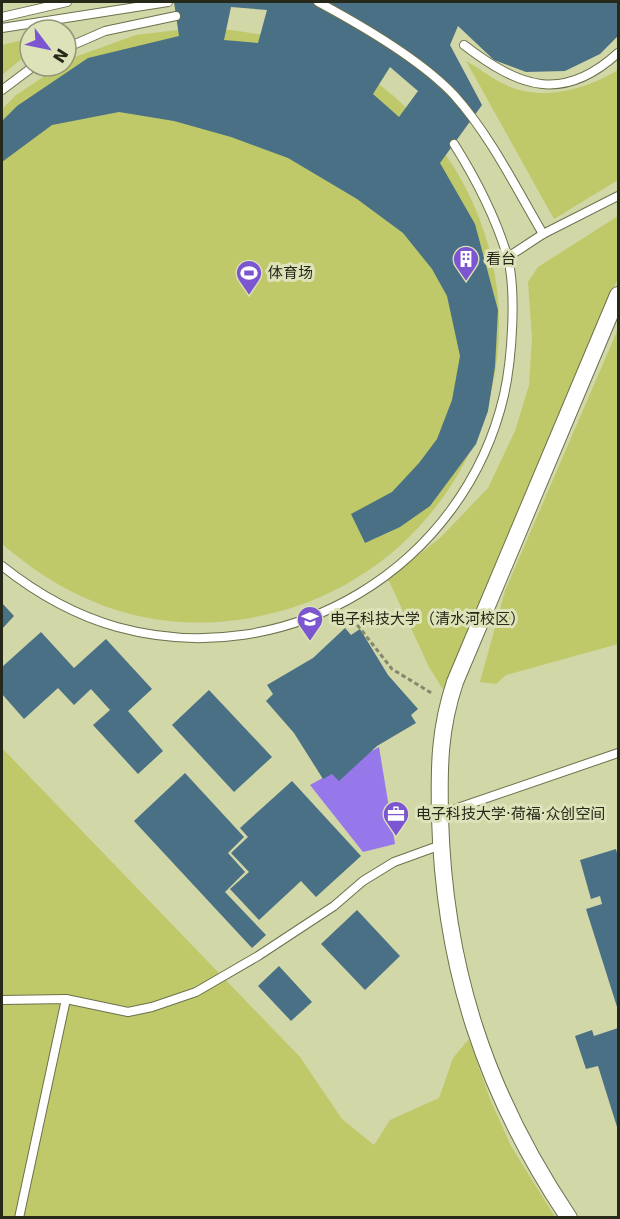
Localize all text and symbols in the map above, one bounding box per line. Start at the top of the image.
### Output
north arrow [18,18,78,78]
text: N [49,45,72,66]
building icon: 看台 [451,244,481,282]
place label: 看台 [486,250,516,268]
sports icon: 体育场 [234,258,264,296]
place label: 体育场 [268,264,313,282]
school or university icon: 电子科技大学（清水河校区） [295,604,325,642]
place label: 电子科技大学（清水河校区） [330,610,525,628]
office icon: 电子科技大学·荷福·众创空间 [381,799,411,837]
place label: 电子科技大学·荷福·众创空间 [416,805,606,823]

